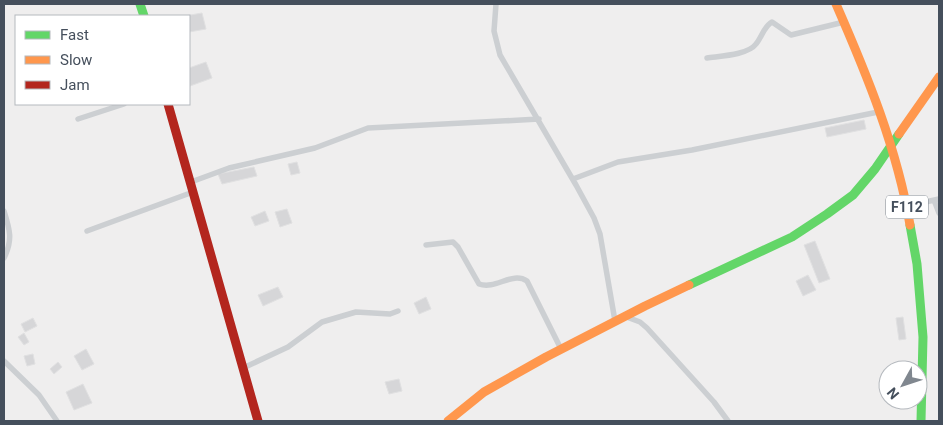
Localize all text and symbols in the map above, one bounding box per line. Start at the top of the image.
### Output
legend [15,15,190,105]
text: Fast [60,26,89,44]
text: Slow [60,51,92,69]
text: Jam [60,76,90,94]
road number: F112 [886,196,928,218]
north arrow [878,360,928,410]
text: N [884,384,902,402]

